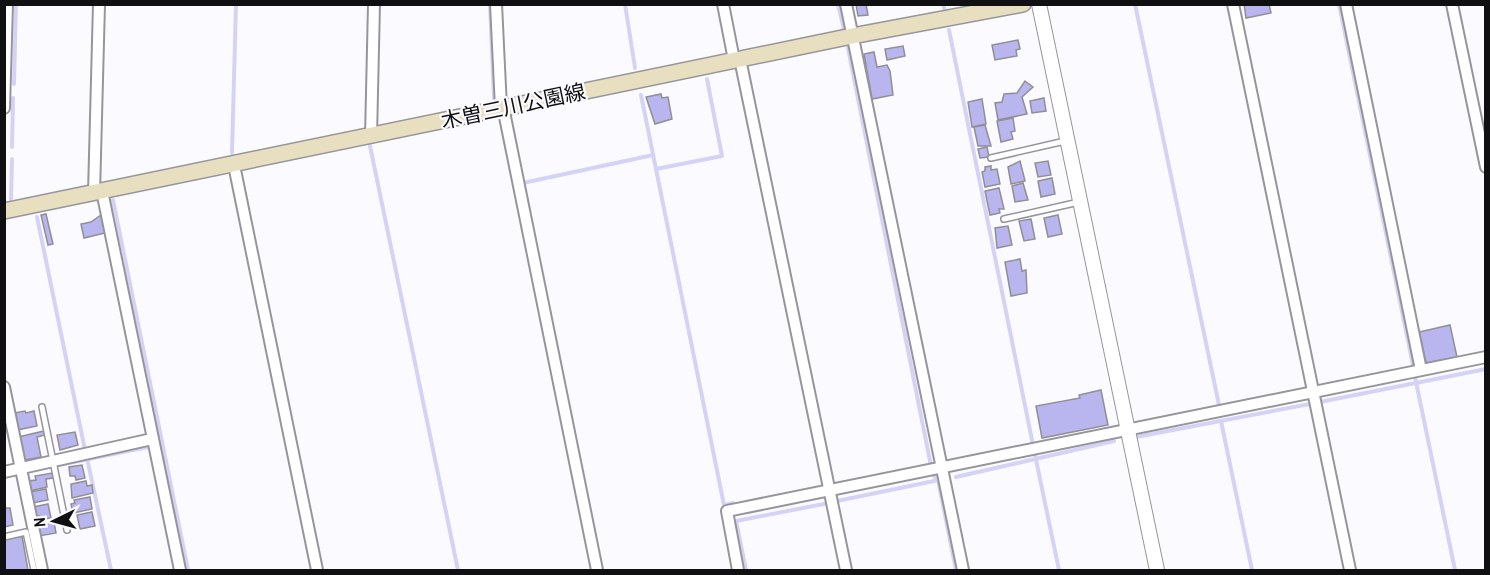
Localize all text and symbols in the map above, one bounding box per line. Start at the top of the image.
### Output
street label: 木曽三川公園線 [438,77,588,135]
north arrow [24,491,84,551]
text: N [28,517,50,528]

